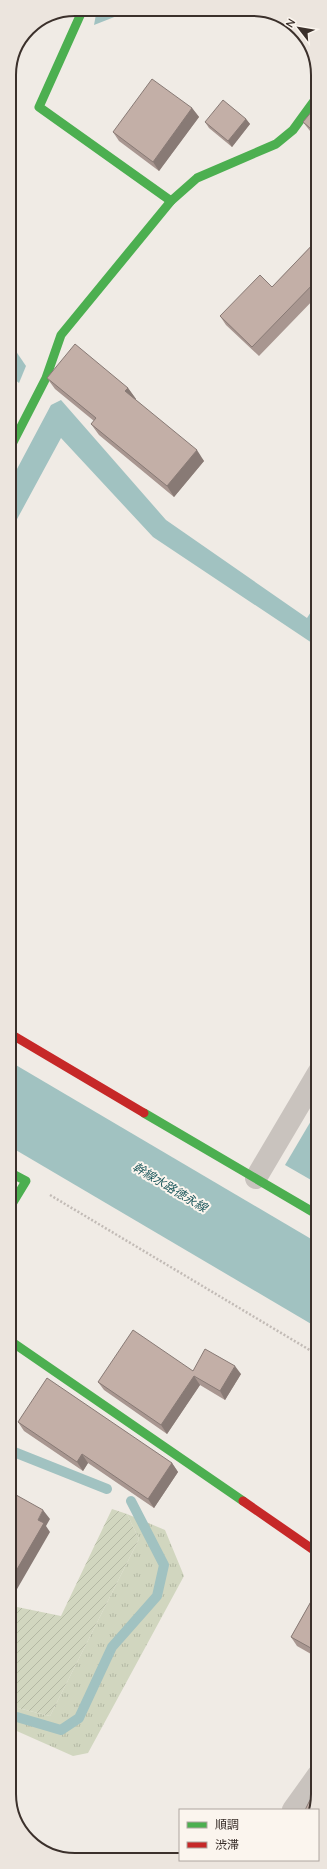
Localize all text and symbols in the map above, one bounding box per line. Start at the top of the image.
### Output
north arrow [279,8,319,48]
text: N [282,16,299,30]
water label: 幹線水路徳永線 [130,1159,212,1216]
legend [179,1809,319,1861]
text: 順調 [215,1817,239,1832]
text: 渋滞 [215,1837,239,1852]

